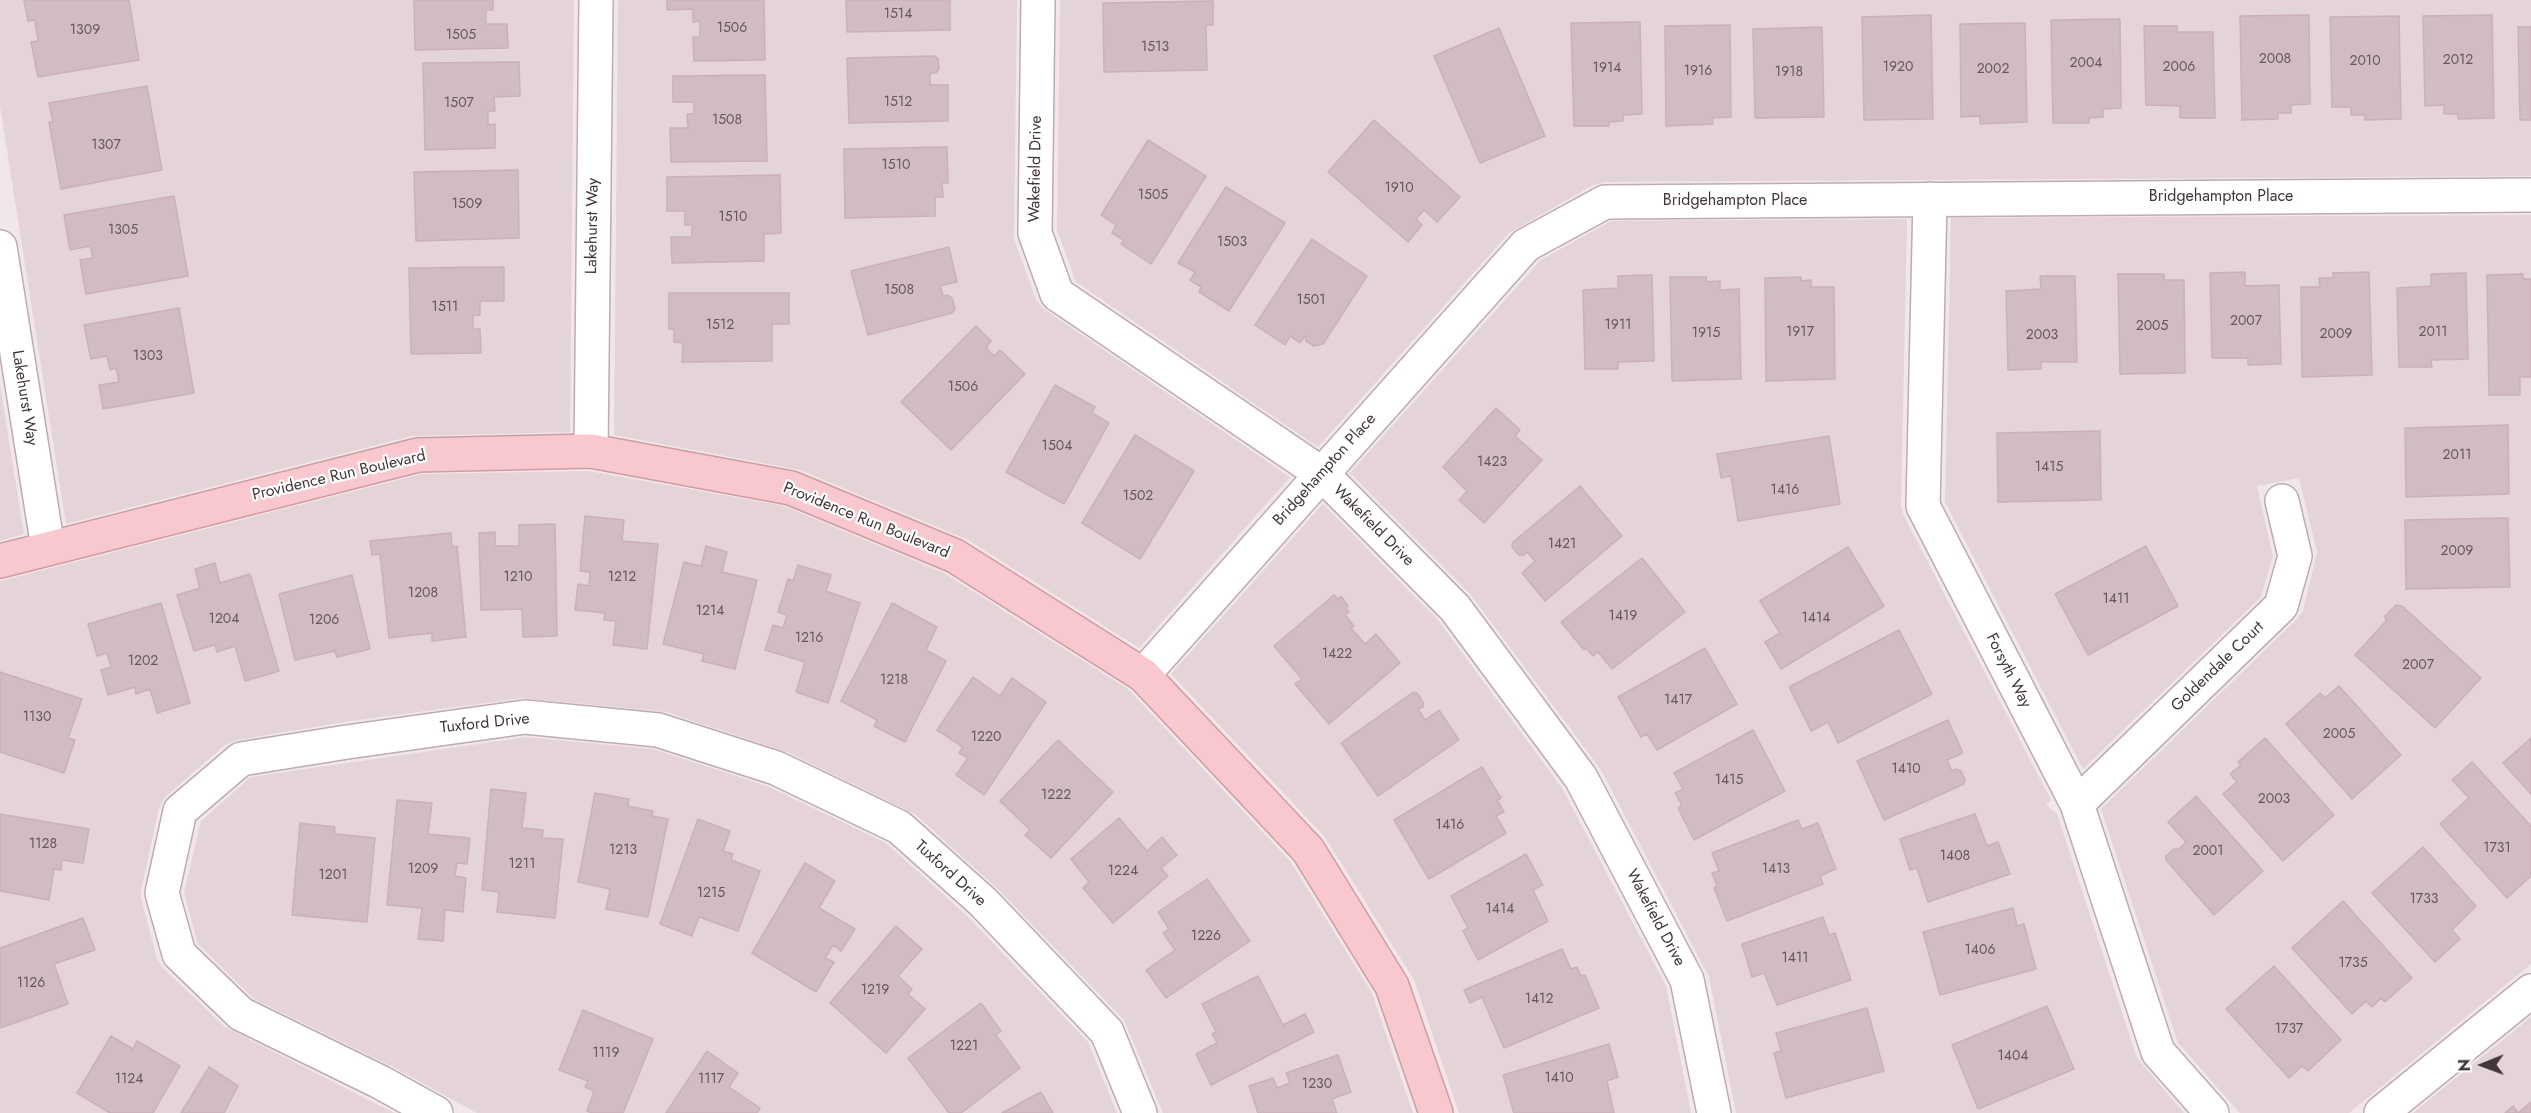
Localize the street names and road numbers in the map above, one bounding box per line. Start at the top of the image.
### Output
street label: Wakefield Drive [1025,115,1047,223]
street label: Lakehurst Way [583,178,603,274]
street label: Bridgehampton Place [2149,187,2293,207]
street label: Bridgehampton Place [1663,191,1807,211]
street label: Lakehurst Way [7,349,41,447]
street label: Bridgehampton Place [1270,410,1380,530]
street label: Providence Run Boulevard [250,447,428,505]
street label: Providence Run Boulevard [780,479,952,563]
street label: Wakefield Drive [1328,481,1418,571]
street label: Goldendale Court [2168,618,2268,716]
street label: Forsyth Way [1981,631,2035,711]
street label: Tuxford Drive [439,710,531,738]
street label: Tuxford Drive [910,837,990,911]
street label: Wakefield Drive [1621,866,1689,970]

